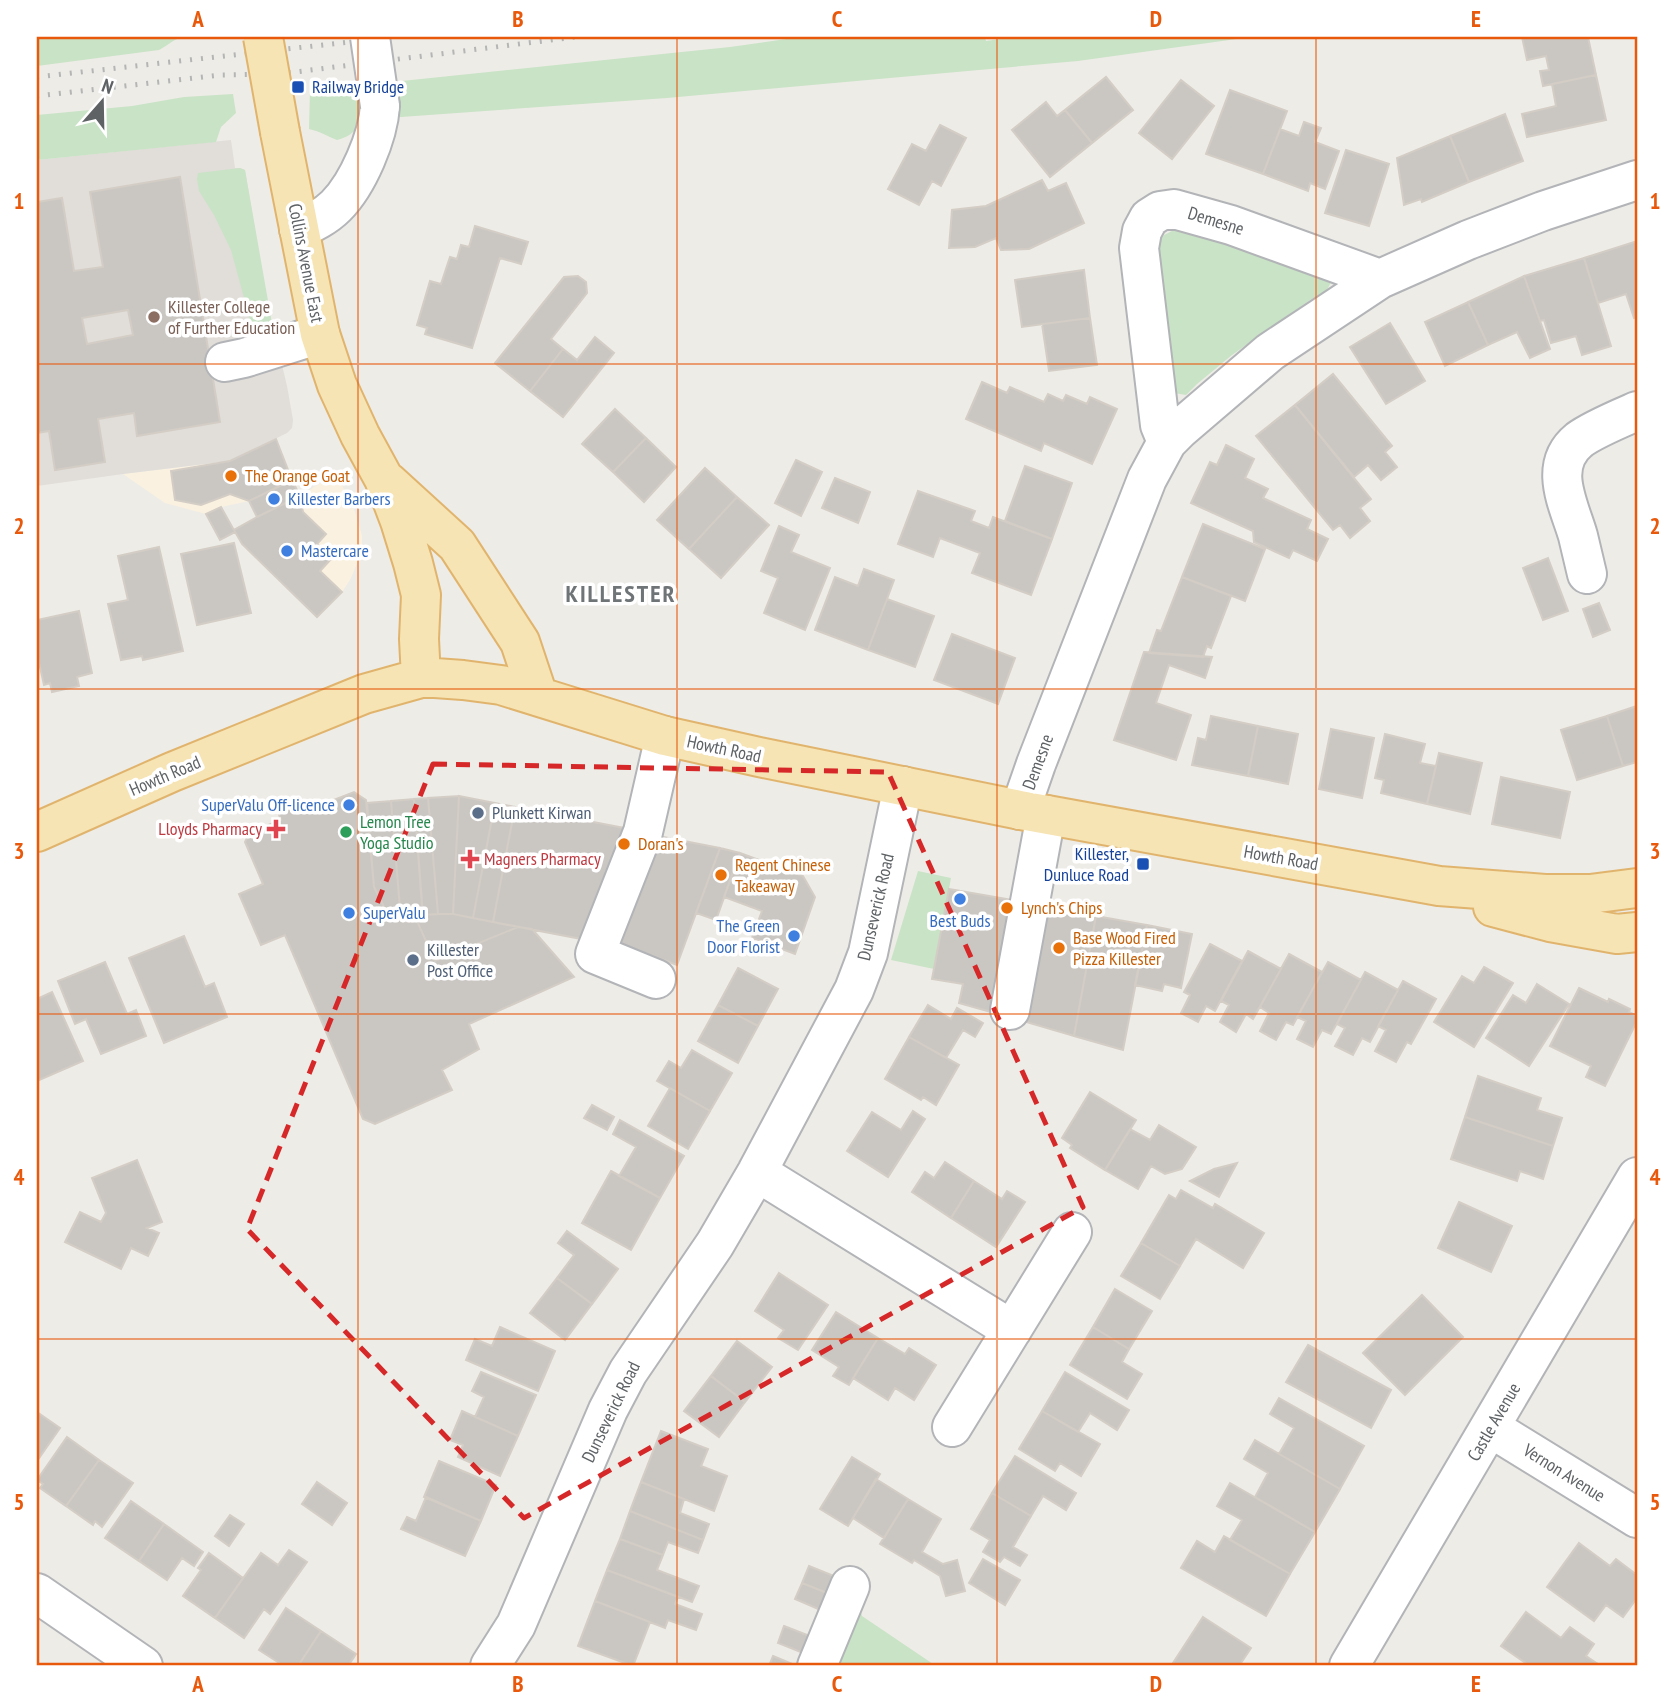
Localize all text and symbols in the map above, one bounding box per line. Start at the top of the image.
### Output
text: A [191,4,204,33]
text: B [512,4,524,33]
text: C [832,4,843,33]
text: D [1150,4,1162,33]
text: E [1471,4,1481,33]
north arrow [66,66,136,136]
text: N [99,73,117,99]
place label: Railway Bridge [312,75,404,98]
marker: Railway Bridge [290,79,306,95]
text: 1 [14,186,25,215]
text: 1 [1650,186,1661,215]
street label: Demesne [1185,201,1247,240]
street label: Collins Avenue East [284,202,329,324]
place label: Killester College of Further Education [168,295,295,339]
marker: Killester College of Further Education [146,309,162,325]
place label: The Orange Goat [245,464,350,487]
marker: The Orange Goat [223,468,239,484]
place label: Killester Barbers [288,487,391,510]
marker: Killester Barbers [266,491,282,507]
text: 2 [14,511,25,540]
text: 2 [1650,511,1661,540]
place label: Mastercare [301,539,369,562]
marker: Mastercare [279,543,295,559]
district label: KILLESTER [565,578,677,609]
street label: Howth Road [685,729,763,768]
street label: Demesne [1017,731,1058,793]
street label: Howth Road [126,750,204,801]
place label: SuperValu Off-licence [201,793,335,816]
marker: SuperValu Off-licence [341,797,357,813]
place label: Plunkett Kirwan [492,801,591,824]
marker: Plunkett Kirwan [470,805,486,821]
place label: Lemon Tree Yoga Studio [360,810,434,854]
place label: Lloyds Pharmacy [158,817,262,840]
marker: Lloyds Pharmacy [268,821,284,837]
marker: Lemon Tree Yoga Studio [338,824,354,840]
place label: Doran's [638,832,684,855]
text: 3 [14,836,25,865]
marker: Doran's [616,836,632,852]
text: 3 [1650,836,1661,865]
street label: Howth Road [1242,840,1320,875]
place label: Killester, Dunluce Road [1044,842,1129,886]
place label: Magners Pharmacy [484,847,601,870]
marker: Magners Pharmacy [462,851,478,867]
street label: Dunseverick Road [852,851,899,963]
place label: Regent Chinese Takeaway [735,853,831,897]
marker: Killester, Dunluce Road [1135,856,1151,872]
marker: Regent Chinese Takeaway [713,867,729,883]
marker: Best Buds [952,891,968,907]
place label: Lynch's Chips [1021,896,1102,919]
marker: Lynch's Chips [999,900,1015,916]
place label: SuperValu [363,901,426,924]
marker: SuperValu [341,905,357,921]
place label: Best Buds [930,909,990,932]
place label: The Green Door Florist [707,914,780,958]
place label: Base Wood Fired Pizza Killester [1073,926,1176,970]
marker: The Green Door Florist [786,928,802,944]
place label: Killester Post Office [427,938,493,982]
marker: Base Wood Fired Pizza Killester [1051,940,1067,956]
marker: Killester Post Office [405,952,421,968]
text: 4 [14,1162,25,1191]
text: 4 [1650,1162,1661,1191]
street label: Dunseverick Road [576,1358,645,1466]
street label: Castle Avenue [1462,1378,1525,1465]
street label: Vernon Avenue [1518,1438,1609,1507]
text: 5 [14,1487,25,1516]
text: 5 [1650,1487,1661,1516]
text: A [191,1669,204,1698]
text: B [512,1669,524,1698]
text: C [832,1669,843,1698]
text: D [1150,1669,1162,1698]
text: E [1471,1669,1481,1698]

